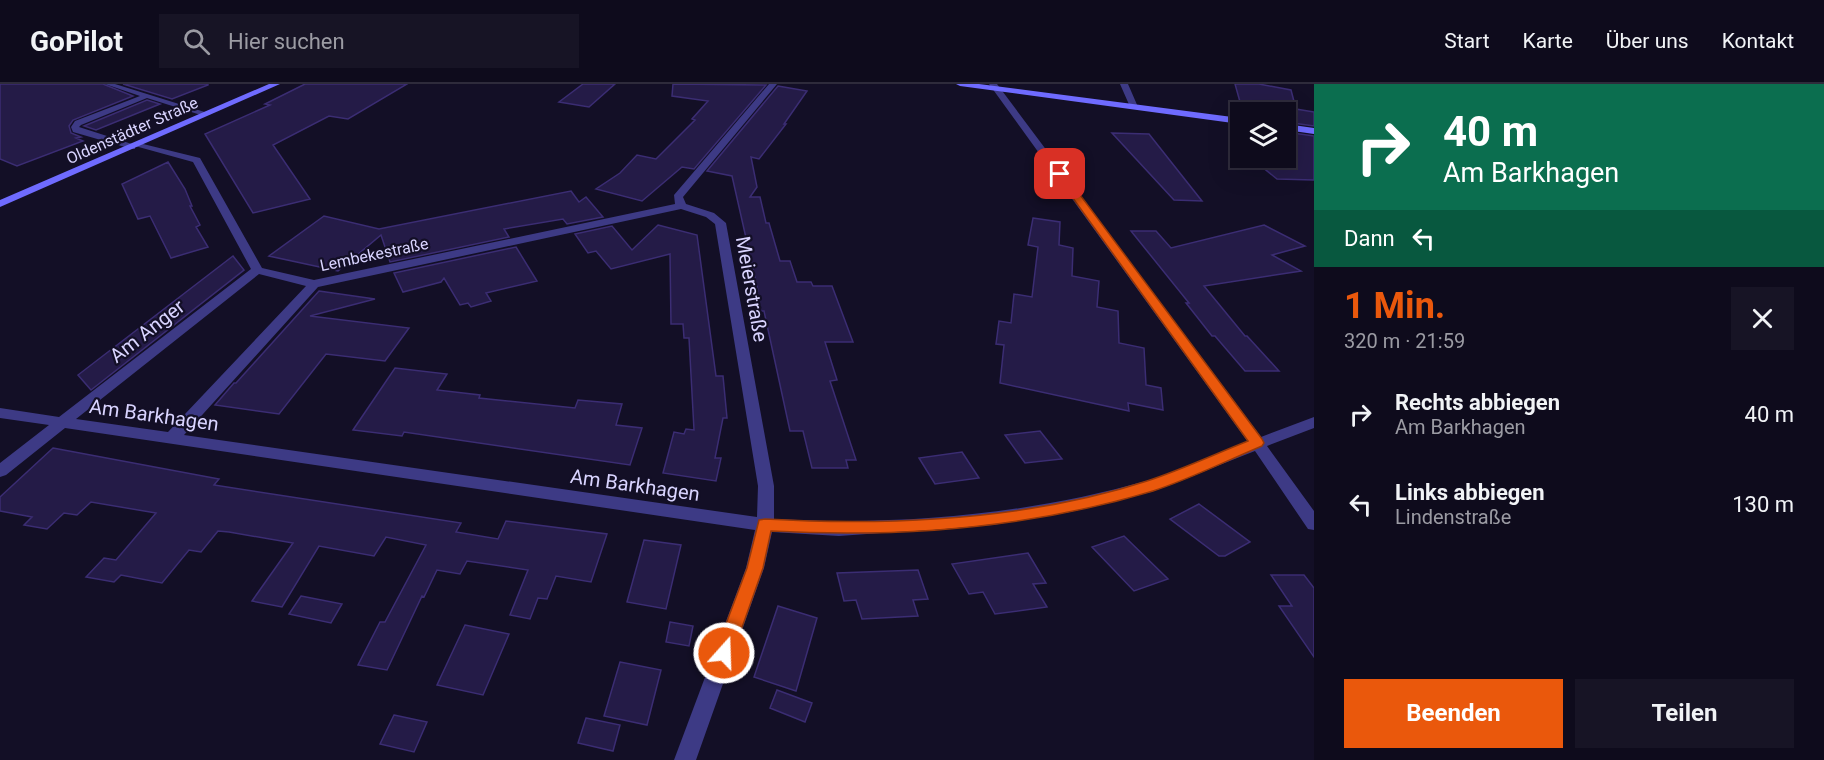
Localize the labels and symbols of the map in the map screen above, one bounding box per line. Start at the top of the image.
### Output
street label: Oldenstädter Straße [63,93,201,168]
pin [1034,148,1085,199]
street label: Lembekestraße [318,234,430,275]
street label: Meierstraße [731,234,773,344]
street label: Am Anger [105,294,189,368]
street label: Am Barkhagen [88,394,220,436]
street label: Am Barkhagen [569,464,701,506]
position arrow [692,621,756,685]

